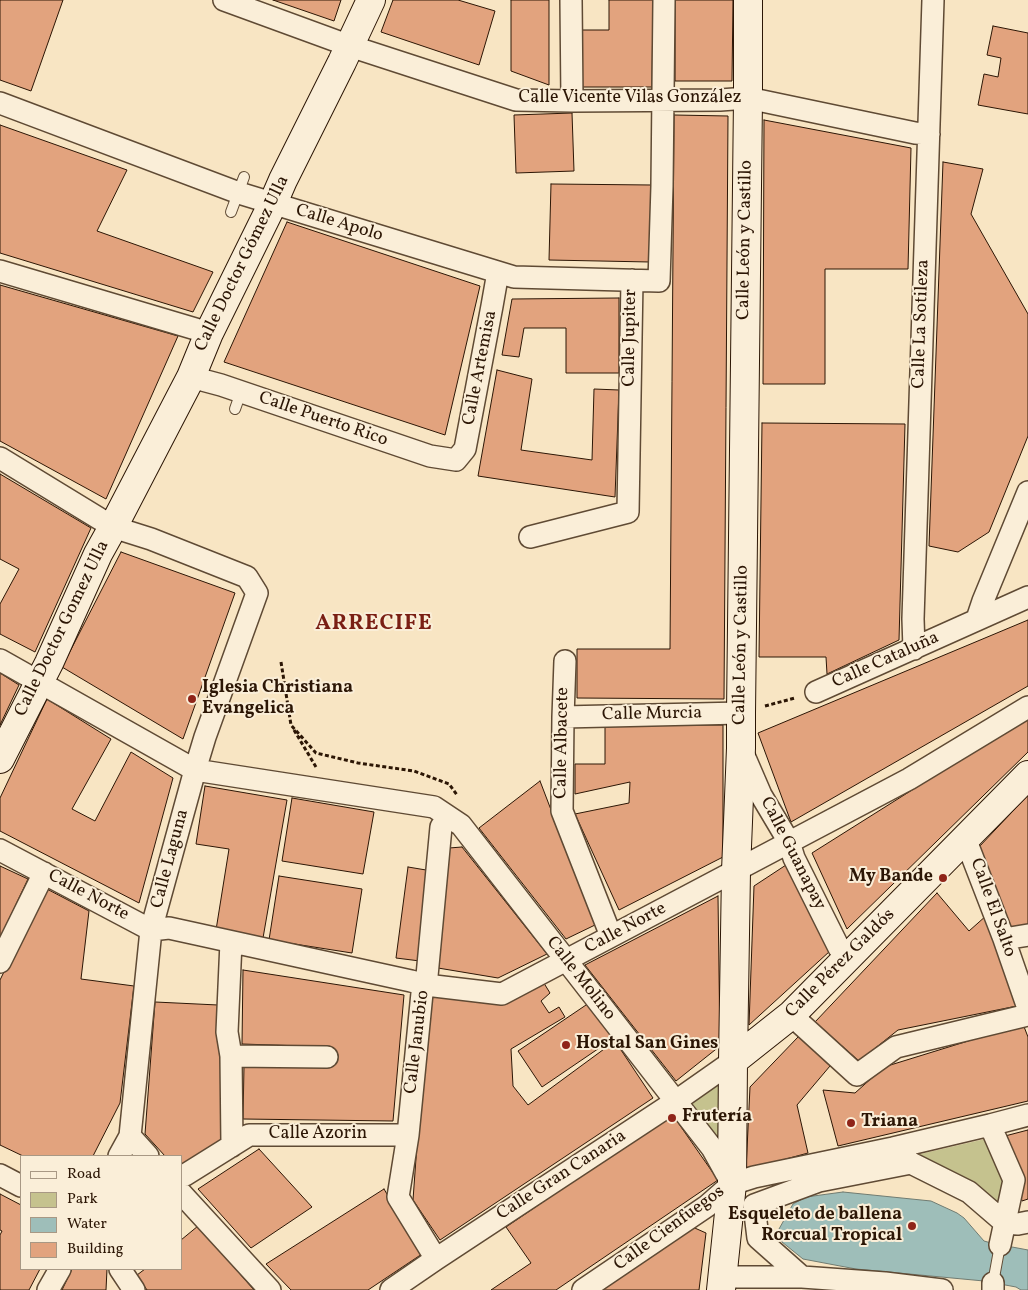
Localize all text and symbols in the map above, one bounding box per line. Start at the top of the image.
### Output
street label: Calle Vicente Vilas González [519,88,741,110]
street label: Calle León y Castillo [734,160,758,320]
street label: Calle Doctor Gómez Ulla [191,173,295,355]
street label: Calle Apolo [293,200,385,248]
street label: Calle La Sotileza [909,259,935,389]
street label: Calle Jupiter [619,289,643,387]
street label: Calle Artemisa [459,309,503,427]
street label: Calle Puerto Rico [256,388,390,452]
street label: Calle Doctor Gomez Ulla [11,538,115,720]
street label: Calle León y Castillo [730,565,754,725]
district label: ARRECIFE [314,612,434,638]
street label: Calle Cataluña [829,628,943,694]
place label: Iglesia Christiana Evangelica [202,678,353,721]
street label: Calle Albacete [551,687,575,799]
marker: Iglesia Christiana Evangelica [186,693,198,705]
street label: Calle Murcia [602,703,702,727]
street label: Calle Guanapay [754,794,830,914]
street label: Calle Laguna [147,807,195,911]
street label: Calle El Salto [964,856,1020,960]
street label: Calle Norte [44,866,132,926]
place label: My Bande [849,867,933,889]
marker: My Bande [937,872,949,884]
street label: Calle Norte [582,899,670,959]
street label: Calle Pérez Galdós [782,905,900,1023]
street label: Calle Molino [541,933,619,1025]
street label: Calle Janubio [401,989,435,1095]
place label: Hostal San Gines [576,1034,718,1056]
marker: Hostal San Gines [560,1039,572,1051]
place label: Frutería [682,1107,752,1129]
marker: Frutería [666,1112,678,1124]
place label: Triana [861,1112,918,1134]
marker: Triana [845,1117,857,1129]
street label: Calle Azorin [269,1124,367,1146]
street label: Calle Gran Canaria [493,1126,631,1226]
legend [20,1155,182,1270]
text: Road [67,1164,101,1185]
street label: Calle Cienfuegos [611,1182,729,1276]
text: Park [67,1189,98,1210]
place label: Esqueleto de ballena Rorcual Tropical [728,1205,902,1248]
text: Water [67,1214,107,1235]
marker: Esqueleto de ballena Rorcual Tropical [906,1220,918,1232]
text: Building [67,1239,123,1260]

